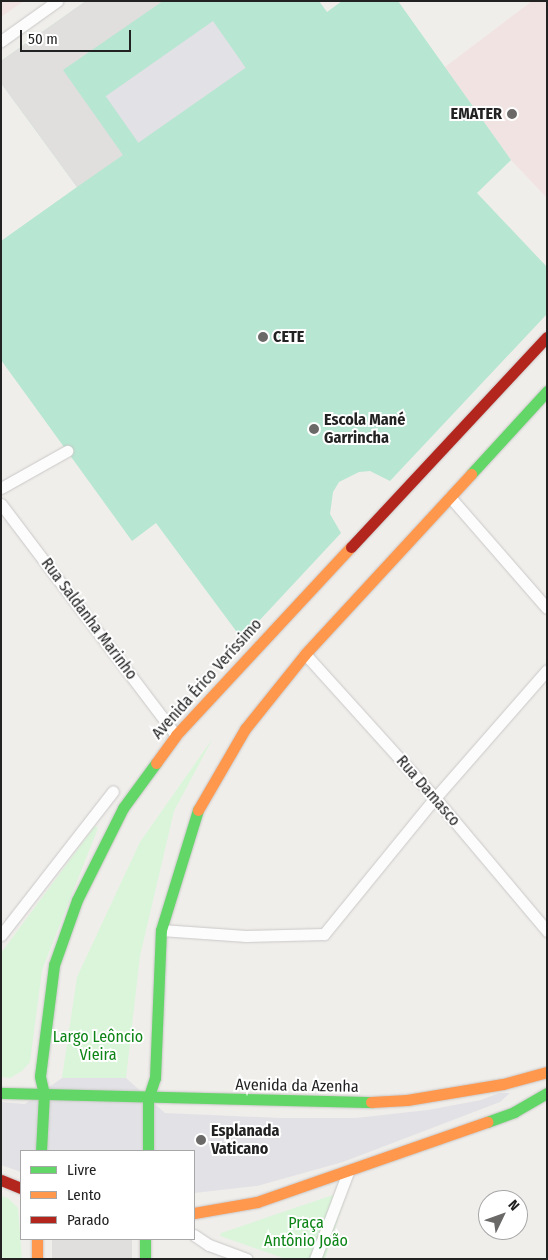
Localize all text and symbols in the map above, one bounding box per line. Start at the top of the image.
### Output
scale bar [22,20,134,52]
text: 50 m [28,30,58,48]
place label: EMATER [451,104,502,124]
marker: EMATER [506,108,518,120]
place label: CETE [273,327,304,347]
marker: CETE [257,331,269,343]
place label: Escola Mané Garrincha [324,410,405,448]
marker: Escola Mané Garrincha [308,423,320,435]
street label: Rua Saldanha Marinho [37,554,141,684]
street label: Avenida Érico Veríssimo [148,615,266,743]
street label: Rua Damasco [392,752,464,830]
park label: Largo Leôncio Vieira [53,1027,143,1065]
street label: Avenida da Azenha [235,1075,359,1097]
place label: Esplanada Vaticano [211,1121,279,1159]
marker: Esplanada Vaticano [195,1134,207,1146]
legend [20,1150,195,1240]
text: Livre [67,1161,96,1179]
text: Lento [67,1186,101,1204]
north arrow [478,1190,528,1240]
text: N [505,1196,523,1214]
text: Parado [67,1211,109,1229]
park label: Praça Antônio João [264,1213,348,1251]

